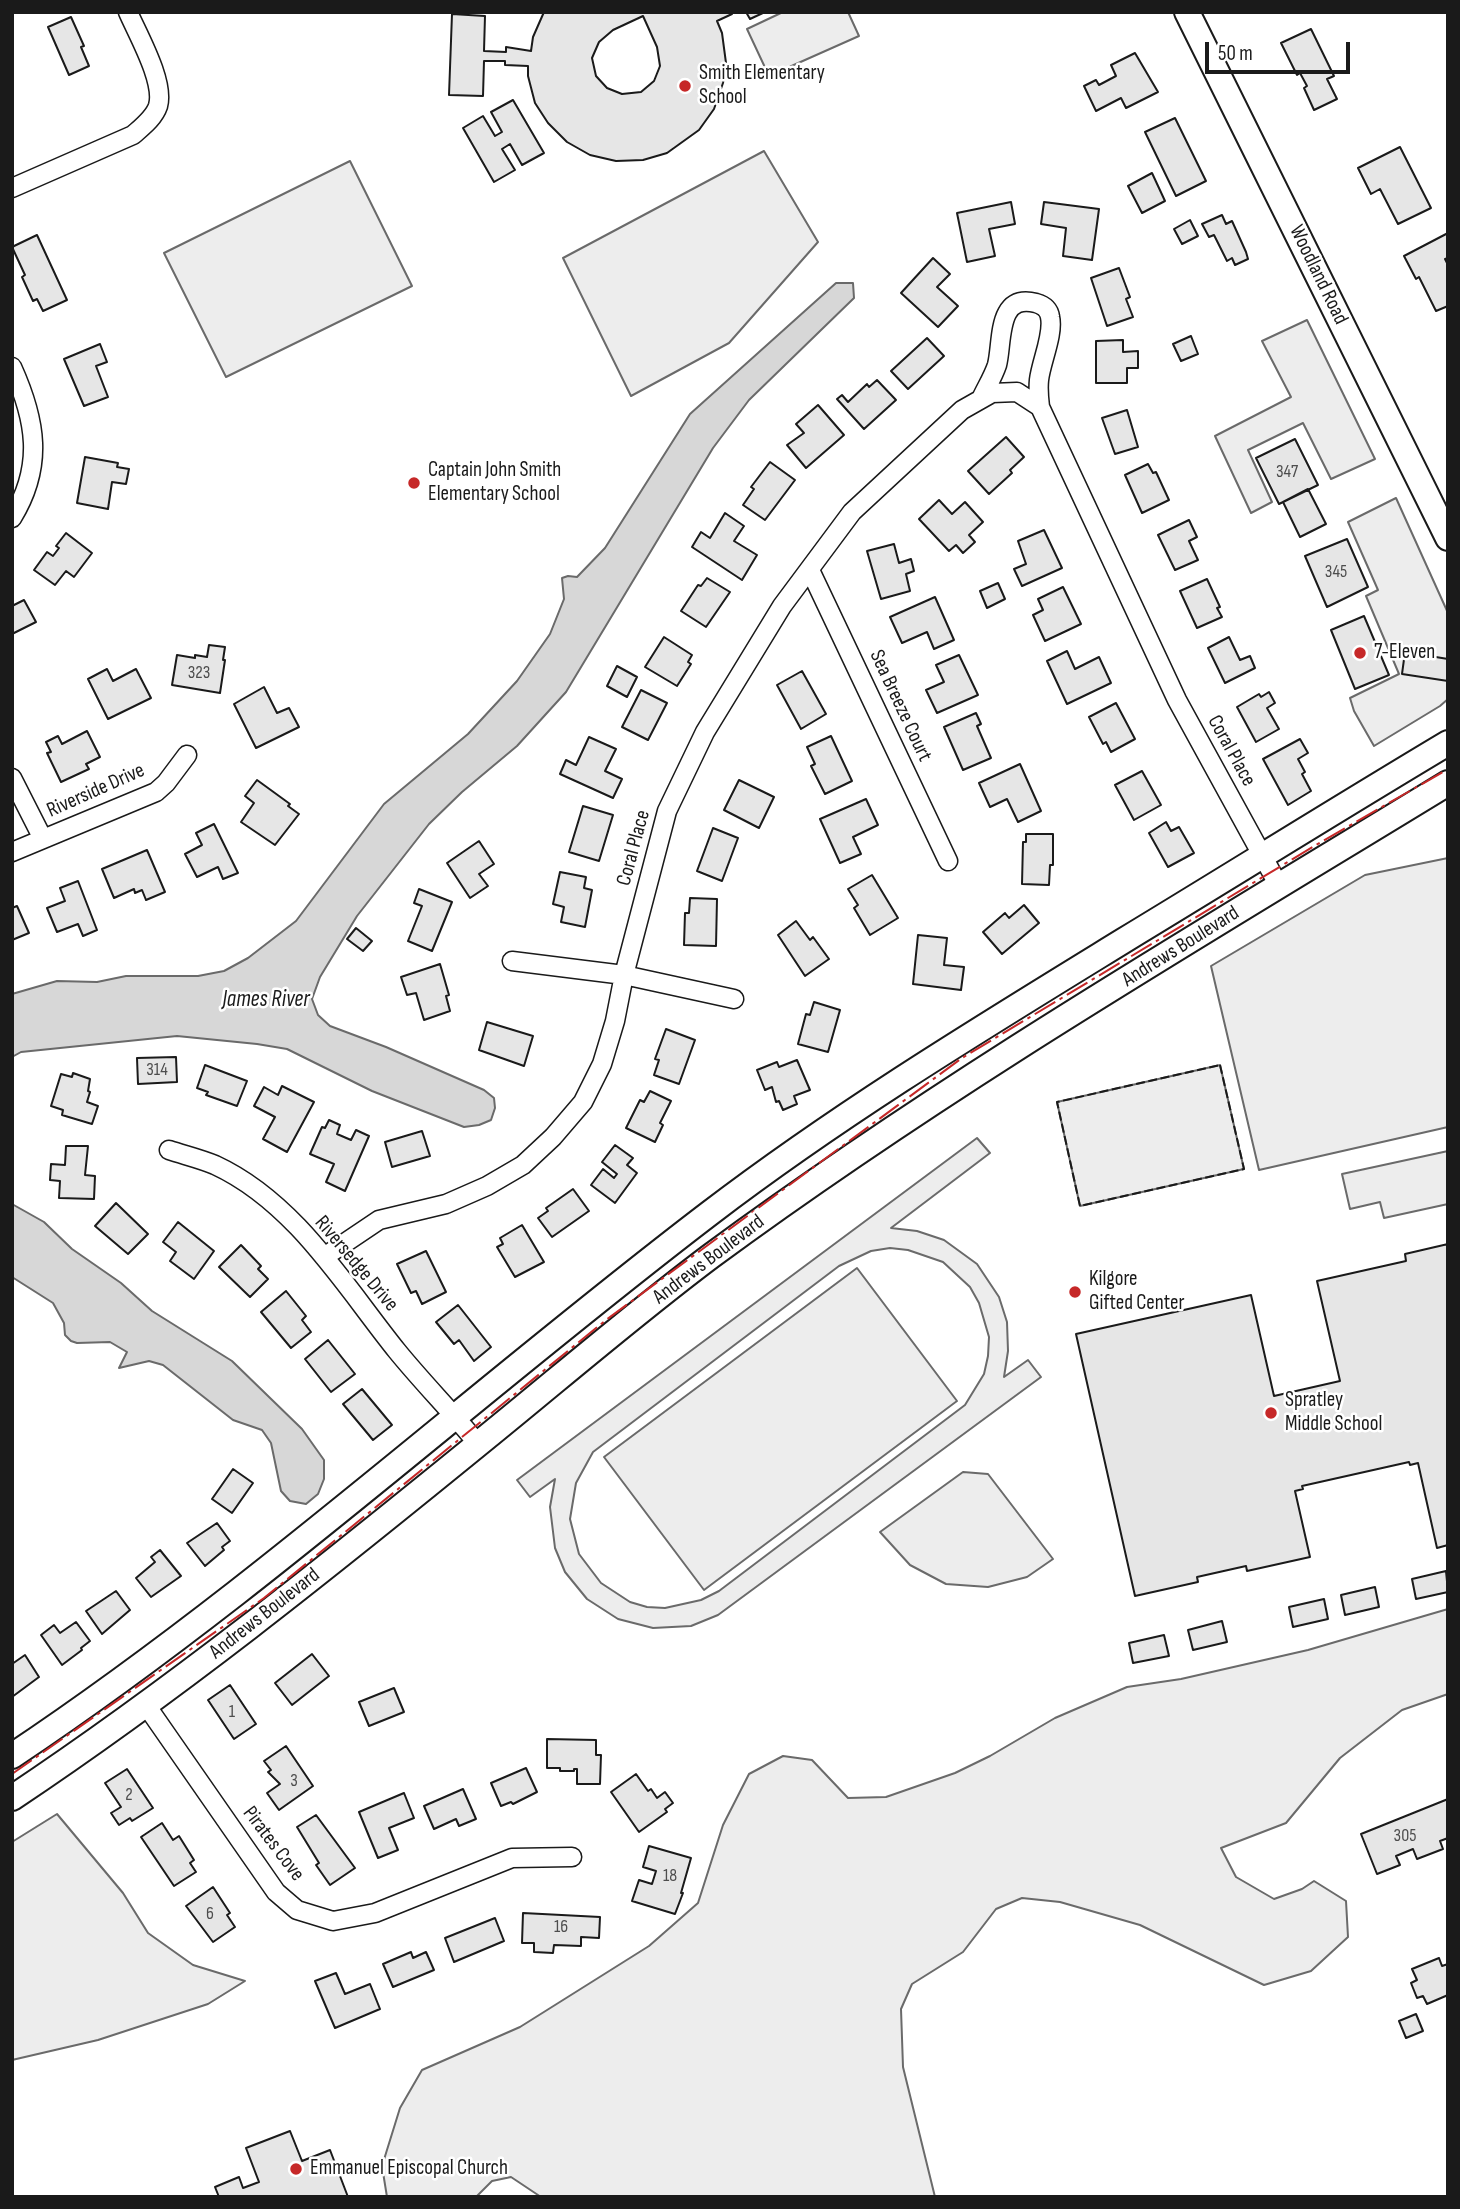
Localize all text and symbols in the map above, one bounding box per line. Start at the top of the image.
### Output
scale bar [1208,28,1353,72]
text: 50 m [1218,41,1253,66]
place label: Smith Elementary School [699,61,825,111]
marker: Smith Elementary School [677,78,693,94]
street label: Woodland Road [1283,221,1353,329]
place label: Captain John Smith Elementary School [428,458,561,508]
house number: 347 [1276,461,1298,483]
marker: Captain John Smith Elementary School [406,475,422,491]
house number: 345 [1325,561,1347,583]
place label: 7-Eleven [1374,640,1435,666]
marker: 7-Eleven [1352,645,1368,661]
street label: Sea Breeze Court [863,646,937,766]
house number: 323 [188,662,210,684]
street label: Coral Place [1201,711,1261,791]
street label: Riverside Drive [43,758,149,824]
street label: Coral Place [612,807,656,889]
street label: Andrews Boulevard [1118,901,1244,993]
water label: James River [222,986,310,1014]
house number: 314 [146,1059,168,1081]
street label: Andrews Boulevard [648,1210,770,1310]
street label: Riversedge Drive [309,1211,403,1317]
place label: Kilgore Gifted Center [1089,1267,1185,1317]
marker: Kilgore Gifted Center [1067,1284,1083,1300]
place label: Spratley Middle School [1285,1388,1382,1438]
marker: Spratley Middle School [1263,1405,1279,1421]
street label: Andrews Boulevard [205,1563,325,1665]
house number: 1 [229,1701,235,1723]
house number: 3 [290,1770,298,1792]
house number: 2 [125,1784,133,1806]
street label: Pirates Cove [237,1802,309,1886]
house number: 305 [1394,1825,1416,1847]
house number: 18 [663,1865,677,1887]
house number: 6 [206,1903,214,1925]
house number: 16 [554,1916,568,1938]
place label: Emmanuel Episcopal Church [310,2156,508,2182]
marker: Emmanuel Episcopal Church [288,2161,304,2177]

